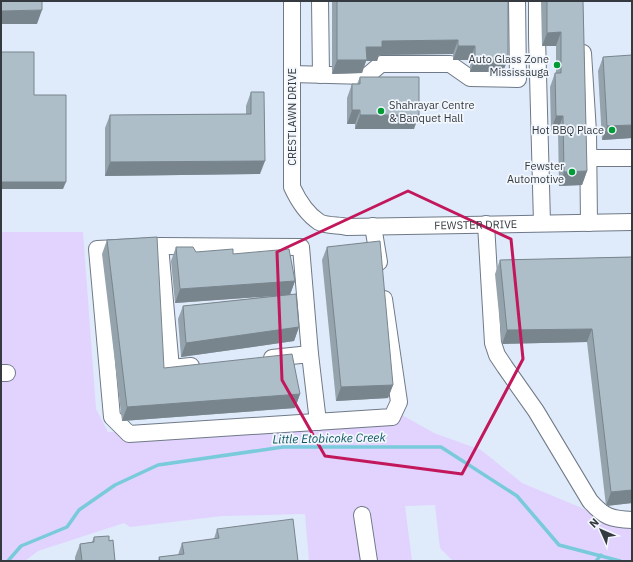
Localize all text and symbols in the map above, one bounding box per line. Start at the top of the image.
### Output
place label: Auto Glass Zone Mississauga [469,52,549,79]
marker: Auto Glass Zone Mississauga [552,60,562,70]
street label: CRESTLAWN DRIVE [285,68,299,166]
place label: Shahrayar Centre & Banquet Hall [389,98,474,125]
marker: Shahrayar Centre & Banquet Hall [376,106,386,116]
place label: Hot BBQ Place [532,123,604,137]
marker: Hot BBQ Place [607,125,617,135]
place label: Fewster Automotive [507,159,564,186]
marker: Fewster Automotive [567,167,577,177]
street label: FEWSTER DRIVE [434,217,517,232]
water label: Little Etobicoke Creek [272,429,387,446]
north arrow [581,510,621,550]
text: N [586,515,602,531]

